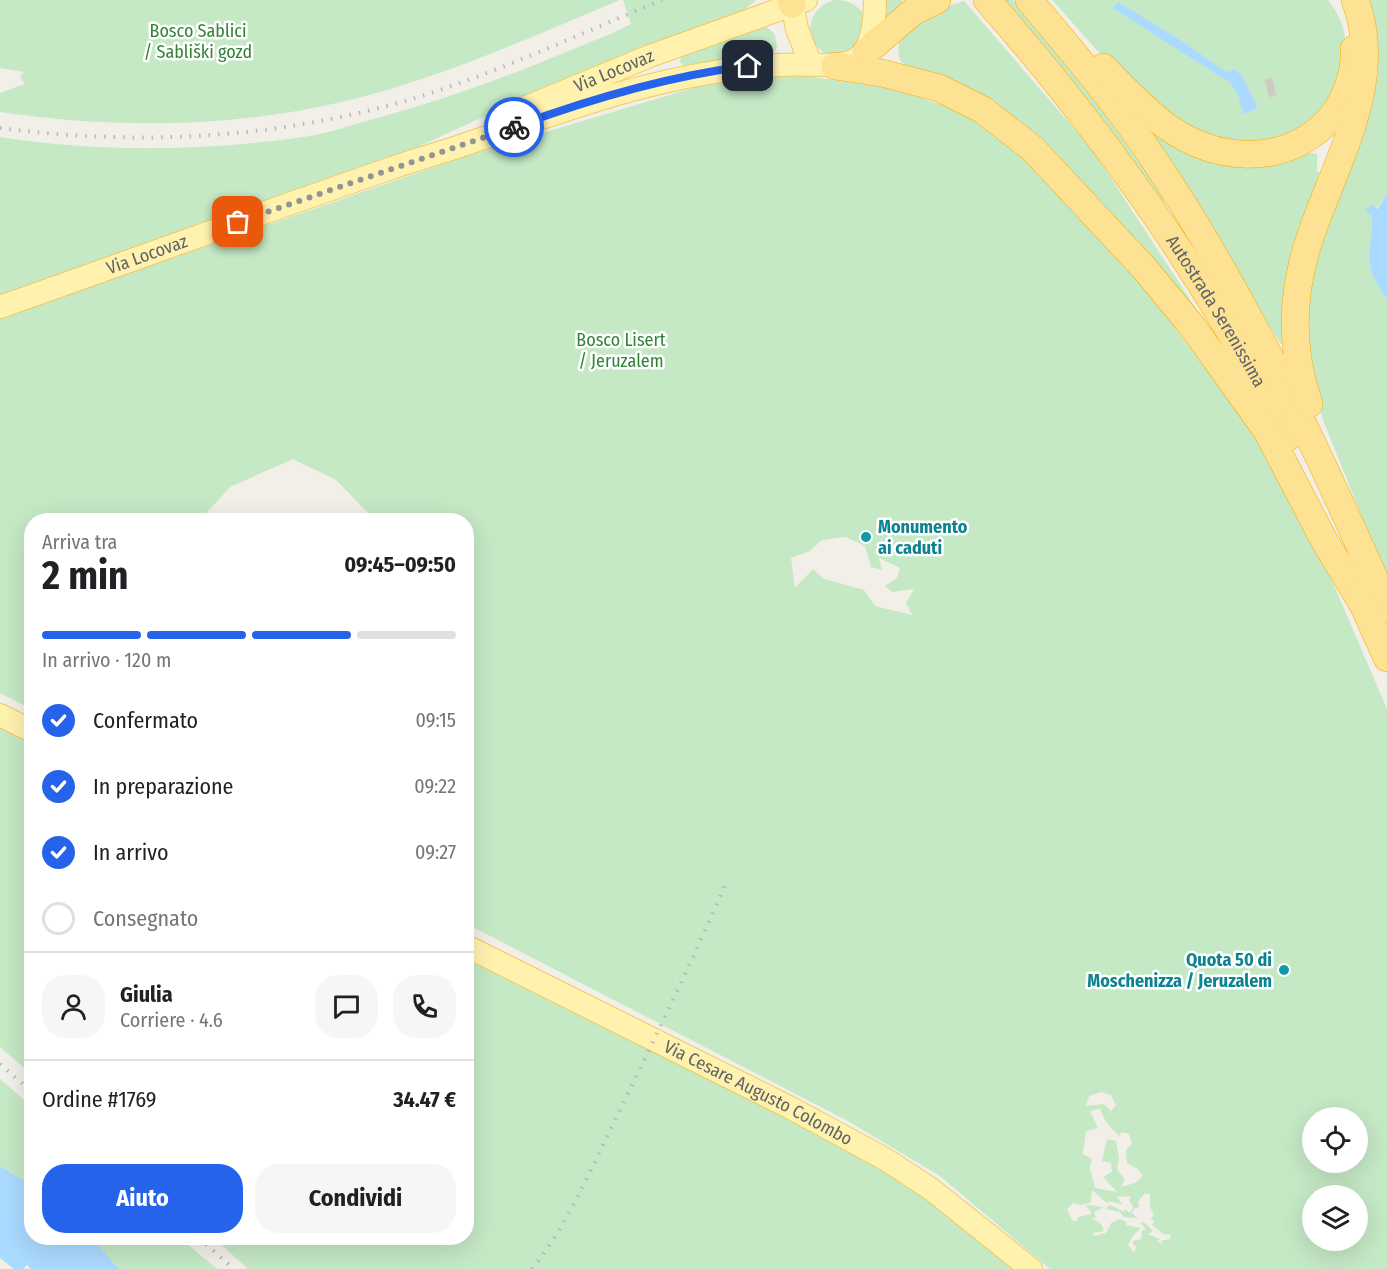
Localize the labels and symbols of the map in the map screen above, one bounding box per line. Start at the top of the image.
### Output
park label: Bosco Sablici / Sabliški gozd [144,20,252,63]
pin [722,40,773,91]
street label: Via Locovaz [571,45,657,97]
courier [484,97,544,157]
pin [212,196,263,247]
street label: Via Locovaz [104,230,190,279]
street label: Autostrada Serenissima [1161,231,1271,391]
park label: Bosco Lisert / Jeruzalem [576,329,666,372]
place label: Monumento ai caduti [878,516,968,559]
marker: Monumento ai caduti [859,530,873,544]
place label: Quota 50 di Moschenizza / Jeruzalem [1087,949,1272,992]
marker: Quota 50 di Moschenizza / Jeruzalem [1277,963,1291,977]
street label: Via Cesare Augusto Colombo [660,1035,856,1150]

